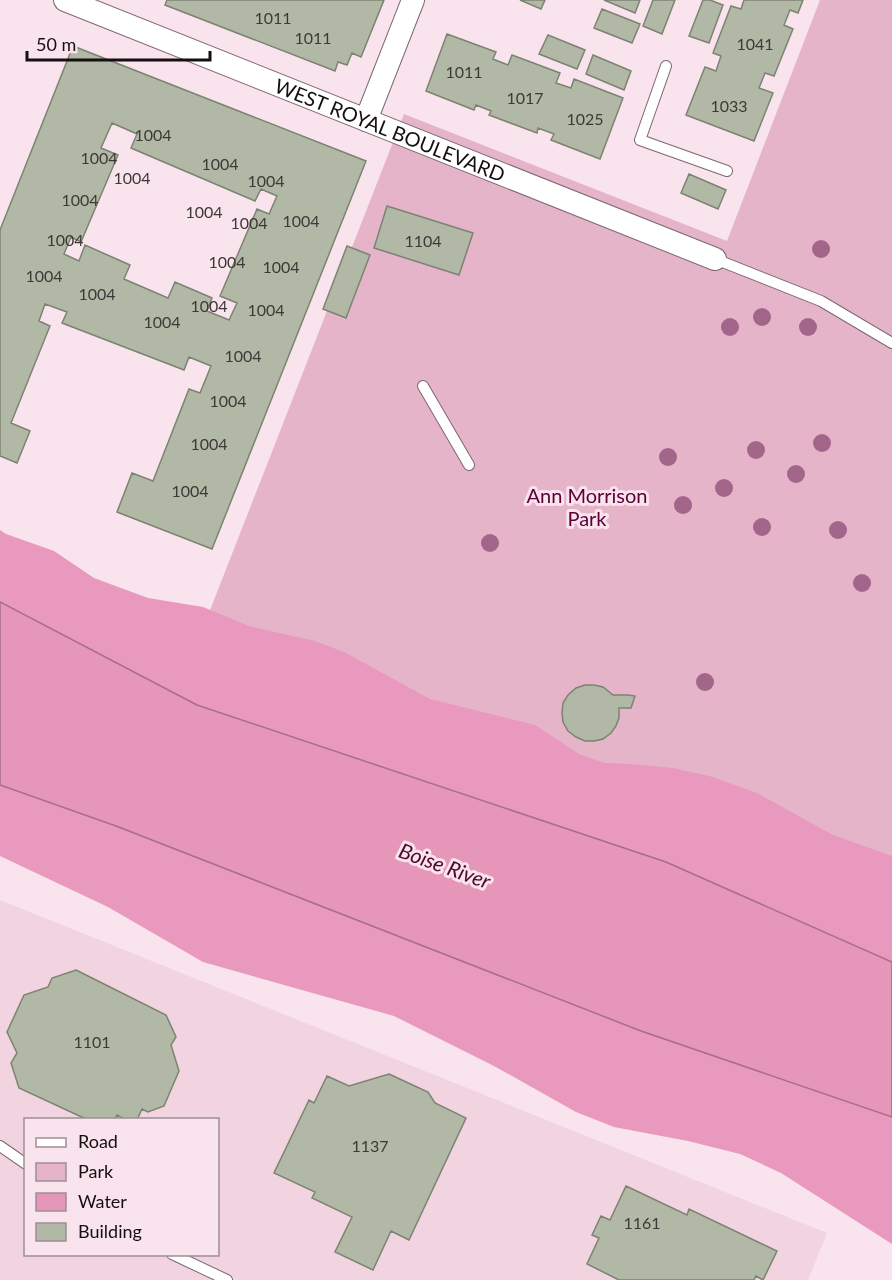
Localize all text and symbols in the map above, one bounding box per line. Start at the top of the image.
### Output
house number: 1011 [254,8,292,27]
scale bar [27,24,210,62]
house number: 1011 [294,28,332,47]
text: 50 m [36,33,76,55]
house number: 1041 [736,34,774,53]
house number: 1011 [445,62,483,81]
street label: WEST ROYAL BOULEVARD [272,73,509,186]
house number: 1017 [506,88,544,107]
house number: 1033 [710,96,748,115]
house number: 1025 [566,109,604,128]
house number: 1004 [134,125,172,144]
house number: 1004 [80,148,118,167]
house number: 1004 [201,154,239,173]
house number: 1004 [113,168,151,187]
house number: 1004 [247,171,285,190]
house number: 1004 [61,190,99,209]
house number: 1004 [185,202,223,221]
house number: 1004 [282,211,320,230]
house number: 1004 [230,213,268,232]
house number: 1004 [46,230,84,249]
house number: 1104 [404,231,442,250]
house number: 1004 [208,252,246,271]
house number: 1004 [262,257,300,276]
house number: 1004 [25,266,63,285]
house number: 1004 [78,284,116,303]
house number: 1004 [190,296,228,315]
house number: 1004 [247,300,285,319]
house number: 1004 [143,312,181,331]
house number: 1004 [224,346,262,365]
house number: 1004 [209,391,247,410]
house number: 1004 [190,434,228,453]
house number: 1004 [171,481,209,500]
park label: Ann Morrison Park [526,483,648,530]
water label: Boise River [396,837,495,893]
house number: 1101 [73,1032,111,1051]
legend [24,1118,219,1256]
text: Road [78,1130,118,1152]
house number: 1137 [351,1136,389,1155]
text: Park [78,1160,114,1182]
text: Water [78,1190,127,1212]
house number: 1161 [623,1213,661,1232]
text: Building [78,1220,142,1242]

